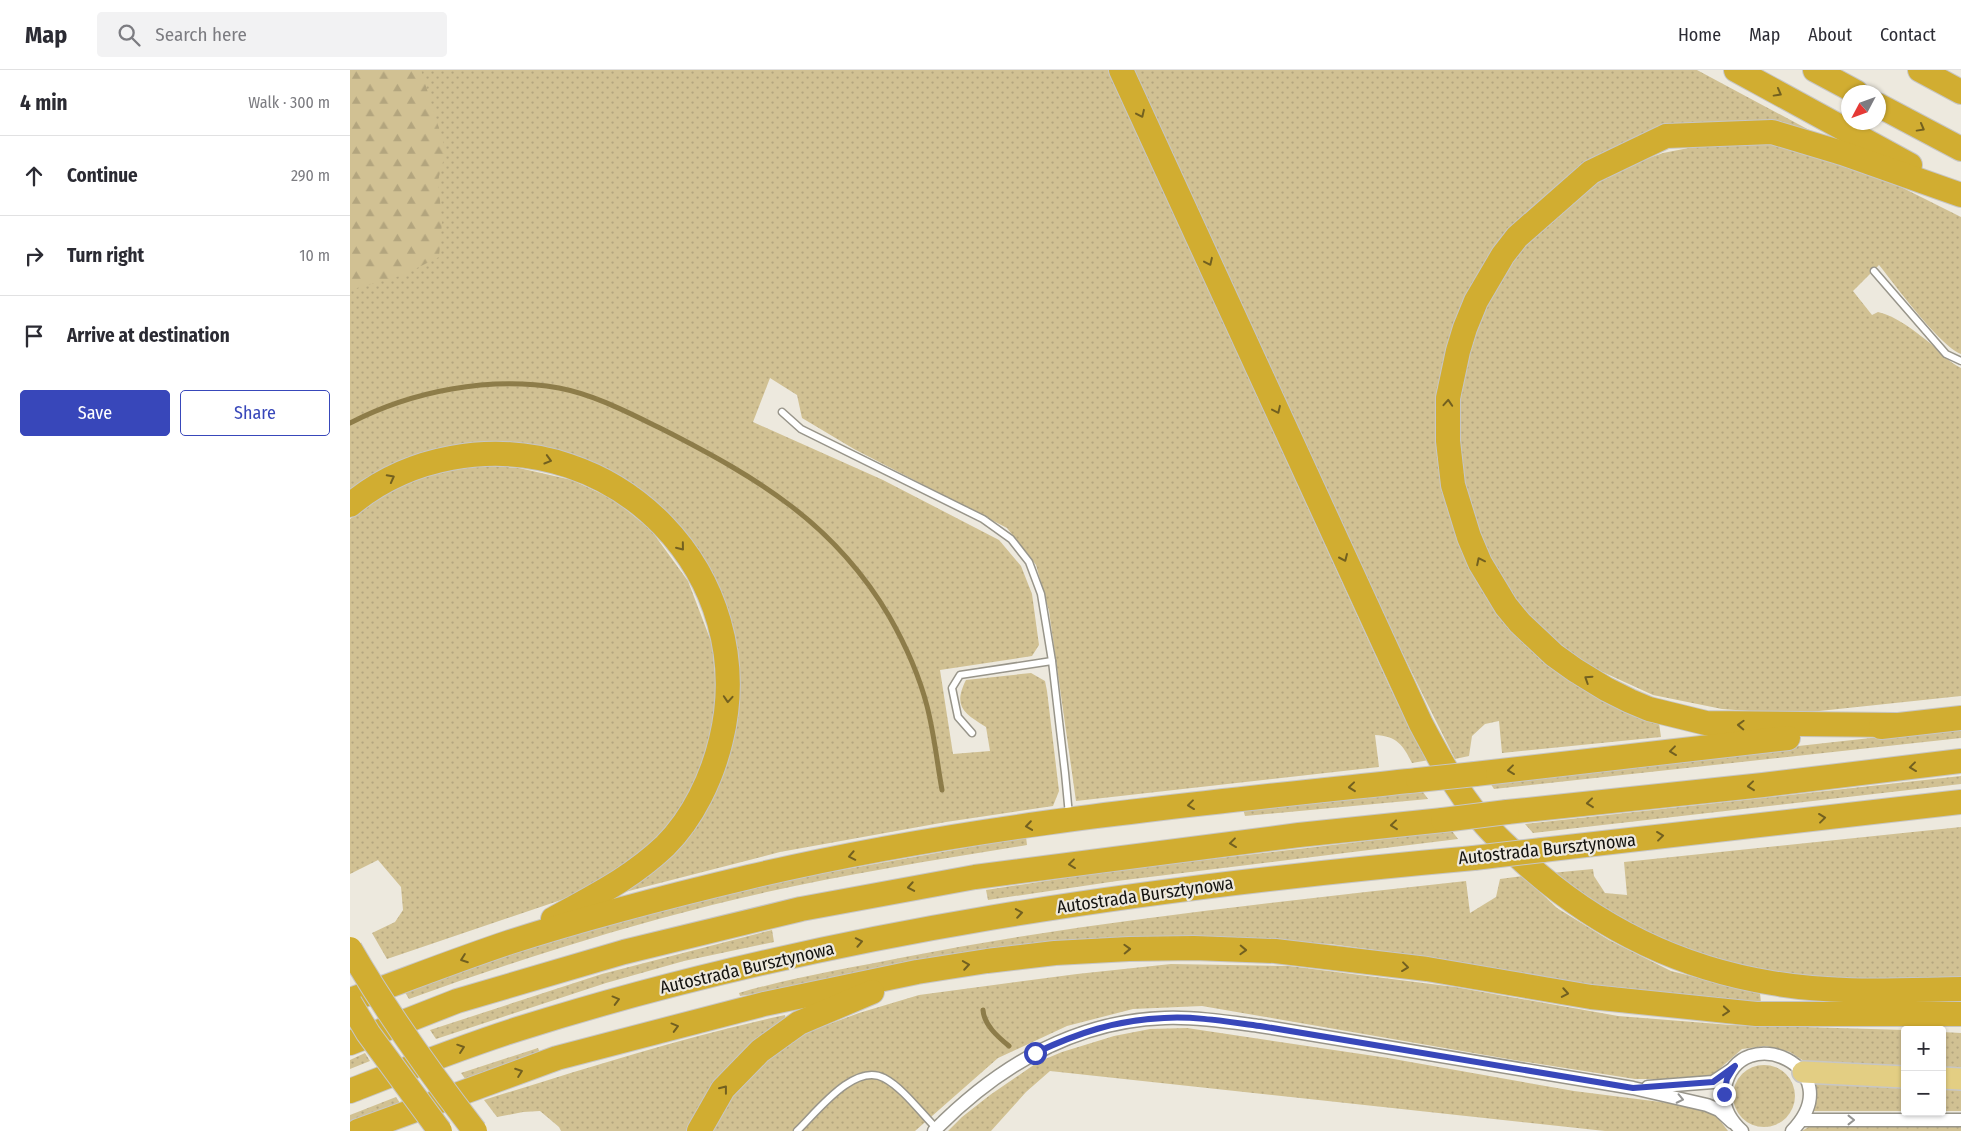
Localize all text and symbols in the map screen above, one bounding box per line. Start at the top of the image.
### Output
search box [97,12,447,57]
text: Map [25,21,67,49]
icon: search [115,21,143,49]
text: Search here [155,23,247,46]
text: Home [1678,24,1721,46]
text: Map [1749,24,1780,46]
text: About [1808,24,1852,46]
text: Contact [1880,24,1936,46]
north arrow [1841,85,1886,130]
one-way arrow [1773,87,1782,97]
text: 4 min [20,90,68,116]
text: Walk · 300 m [248,93,330,112]
one-way arrow [1135,109,1146,118]
one-way arrow [1915,121,1924,131]
icon: ahead [20,162,48,190]
text: Continue [67,164,138,187]
text: 290 m [291,166,330,185]
icon: right [20,242,48,270]
text: Turn right [67,244,144,267]
text: 10 m [299,246,330,265]
one-way arrow [1203,257,1213,266]
icon: arrive [20,322,48,350]
text: Arrive at destination [67,324,230,347]
button: Save [20,390,170,436]
button: Share [180,390,330,436]
one-way arrow [1442,399,1453,407]
one-way arrow [1270,405,1281,414]
one-way arrow [544,454,553,465]
one-way arrow [385,474,394,484]
one-way arrow [676,541,684,550]
one-way arrow [1338,553,1348,562]
one-way arrow [1476,557,1486,566]
one-way arrow [1584,676,1594,685]
one-way arrow [722,695,733,703]
one-way arrow [1737,719,1745,730]
one-way arrow [1669,745,1677,756]
one-way arrow [1908,761,1916,772]
one-way arrow [1507,764,1515,775]
one-way arrow [1747,780,1755,791]
one-way arrow [1348,781,1356,792]
one-way arrow [1585,797,1593,808]
one-way arrow [1186,799,1194,810]
one-way arrow [1818,813,1826,824]
one-way arrow [1390,819,1398,830]
one-way arrow [1025,820,1034,830]
street label: Autostrada Bursztynowa [1457,829,1637,869]
one-way arrow [1657,831,1665,842]
one-way arrow [1229,837,1237,848]
one-way arrow [847,850,856,861]
one-way arrow [1067,858,1075,869]
street label: Autostrada Bursztynowa [1055,872,1235,918]
one-way arrow [907,882,915,892]
one-way arrow [1015,908,1023,919]
street label: Autostrada Bursztynowa [658,937,836,999]
one-way arrow [855,937,863,947]
one-way arrow [1123,944,1131,955]
one-way arrow [1240,945,1247,955]
one-way arrow [460,953,469,963]
one-way arrow [961,960,970,970]
one-way arrow [1401,961,1409,972]
one-way arrow [1561,987,1569,997]
one-way arrow [612,995,620,1006]
one-way arrow [1723,1006,1731,1017]
one-way arrow [670,1023,679,1033]
map controls [1901,1026,1946,1116]
button: + [1901,1026,1946,1071]
route start [1024,1042,1047,1065]
one-way arrow [456,1044,465,1054]
one-way arrow [514,1068,523,1078]
button: − [1901,1071,1946,1116]
route end [1713,1083,1736,1106]
one-way arrow [718,1085,727,1095]
one-way arrow [1676,1093,1685,1104]
one-way arrow [1848,1115,1856,1125]

